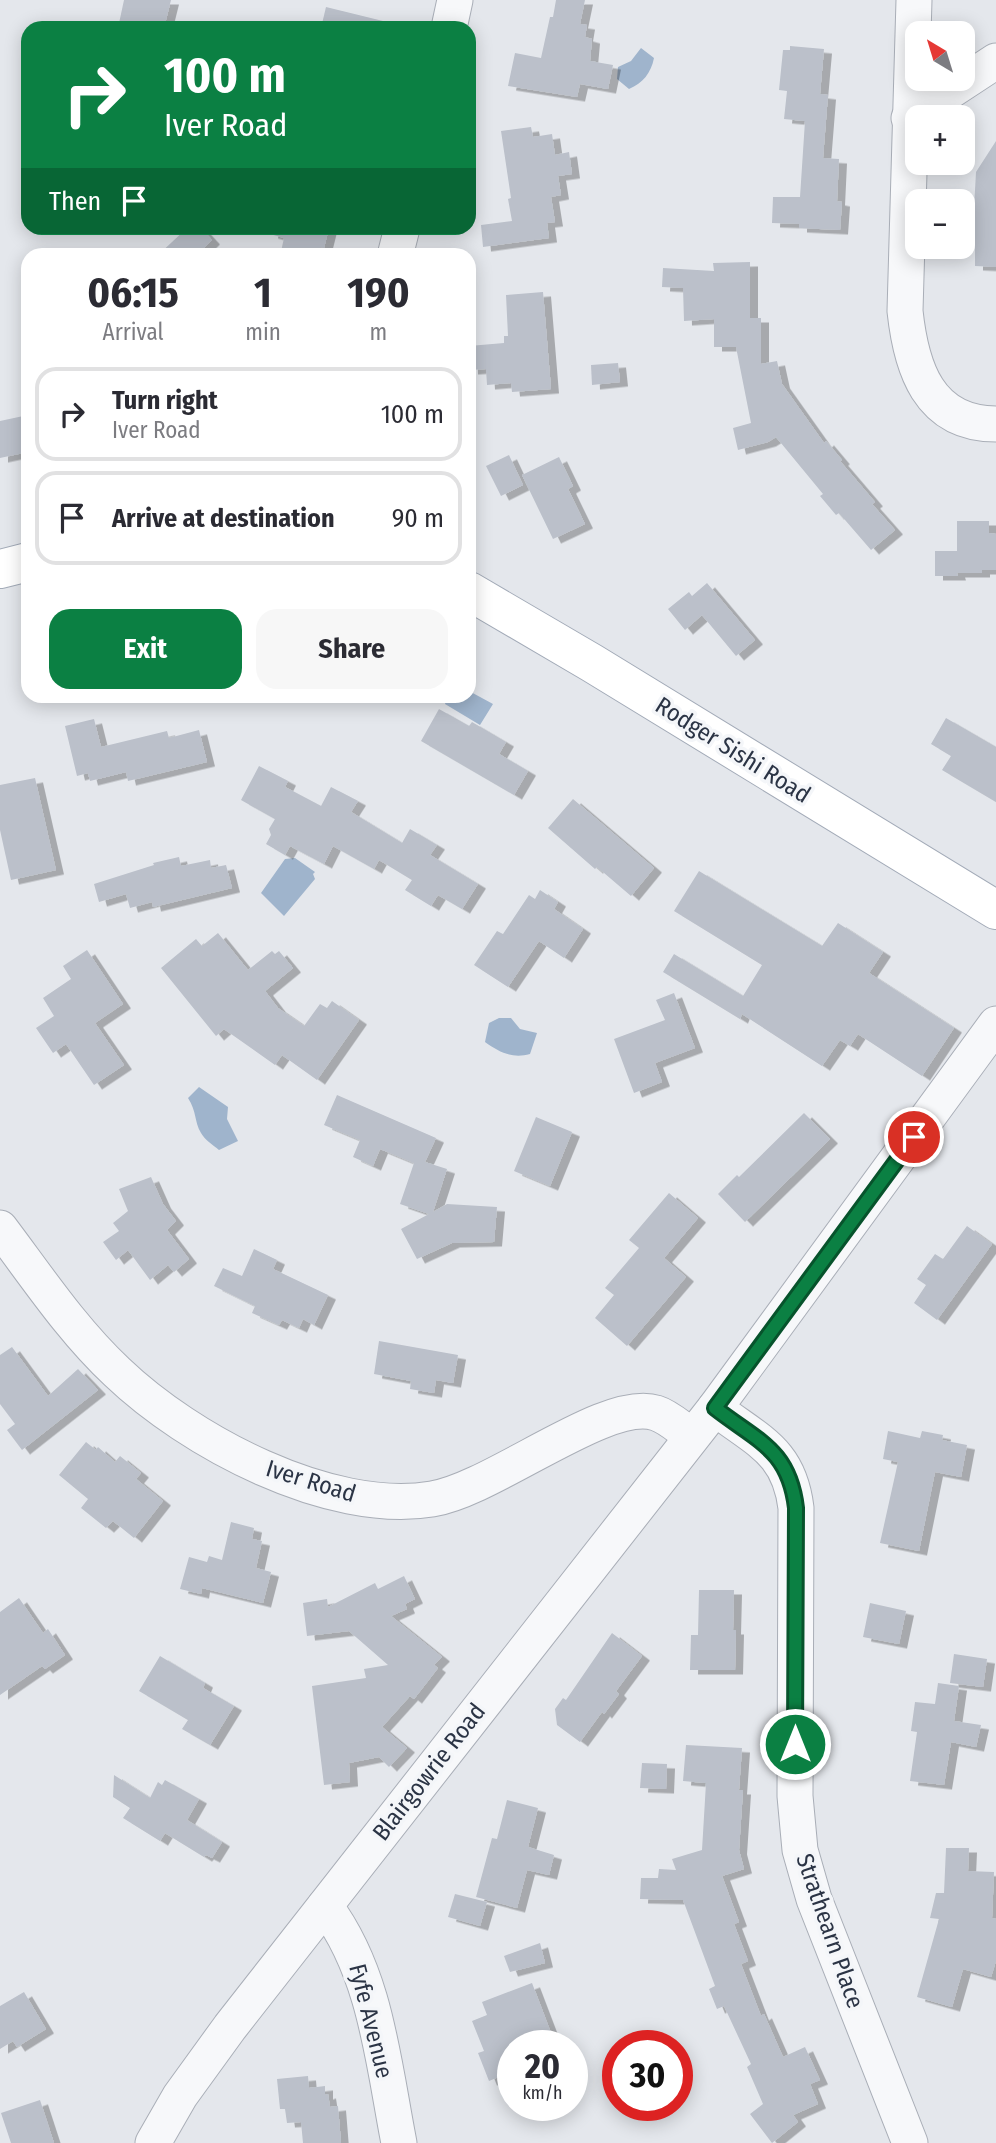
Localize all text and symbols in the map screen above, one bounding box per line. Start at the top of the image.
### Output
north arrow [905,21,975,91]
map controls [905,21,975,259]
text: 100 m [164,46,286,105]
icon: right [49,49,140,140]
button: + [905,105,975,175]
text: Iver Road [164,106,287,144]
icon: arrive [115,182,153,220]
text: Then [49,186,101,217]
button: − [905,189,975,259]
text: 06:15 [87,268,179,318]
text: 1 [254,268,272,318]
text: 190 [347,268,410,318]
text: Arrival [103,318,164,346]
text: min [245,318,281,346]
text: m [370,318,387,346]
text: Turn right [112,385,218,416]
icon: right [53,395,91,433]
text: 100 m [381,399,444,430]
text: Iver Road [112,416,201,444]
icon: arrive [53,499,91,537]
text: Arrive at destination [112,503,335,534]
text: 90 m [392,503,444,534]
button: Exit [49,609,242,689]
button: Share [256,609,448,689]
street label: Rodger Sishi Road [650,691,816,809]
pin [884,1107,944,1167]
icon: arrive [895,1118,933,1156]
street label: Iver Road [263,1454,359,1508]
street label: Blairgowrie Road [367,1698,491,1846]
position arrow [758,1707,832,1781]
street label: Strathearn Place [790,1850,870,2012]
street label: Fyfe Avenue [343,1961,399,2081]
speed limit sign: 30 [602,2030,693,2121]
text: 20 [525,2045,560,2087]
text: km/h [522,2082,563,2104]

